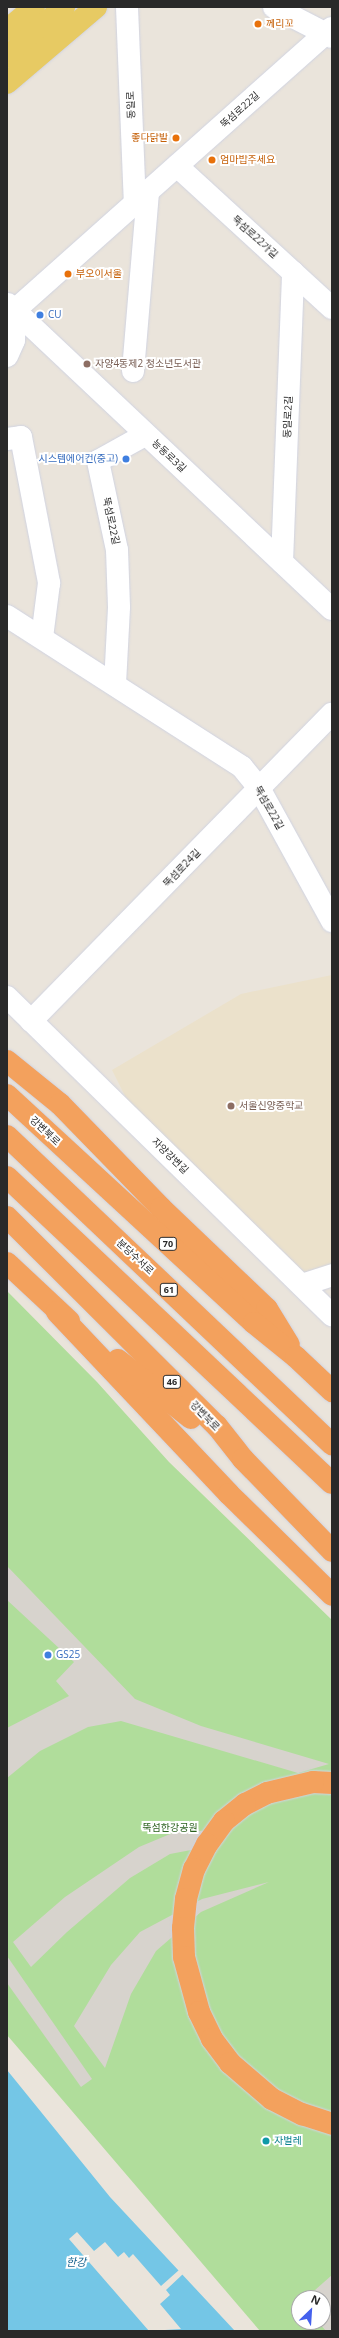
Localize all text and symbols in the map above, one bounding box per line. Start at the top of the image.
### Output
place label: 께리꼬 [266,18,294,30]
marker: 께리꼬 [253,19,263,29]
street label: 뚝섬로22길 [218,89,262,131]
street label: 동일로 [125,91,137,119]
place label: 좋다닭발 [131,132,168,144]
marker: 좋다닭발 [171,133,181,143]
place label: 엄마밥주세요 [220,154,275,166]
marker: 엄마밥주세요 [207,155,217,165]
street label: 뚝섬로22가길 [230,213,280,261]
place label: 부오이서울 [76,268,122,280]
marker: 부오이서울 [63,269,73,279]
place label: CU [48,309,62,321]
marker: CU [35,310,45,320]
place label: 자양4동제2 청소년도서관 [95,358,201,370]
marker: 자양4동제2 청소년도서관 [82,359,92,369]
street label: 동일로2길 [281,396,295,438]
street label: 능동로3길 [149,437,189,475]
place label: 시스템에어컨(중고) [39,453,118,465]
marker: 시스템에어컨(중고) [121,454,131,464]
street label: 뚝섬로22길 [100,496,122,546]
street label: 뚝섬로22길 [252,784,286,832]
street label: 뚝섬로24길 [161,846,203,890]
place label: 서울신양중학교 [239,1100,303,1112]
marker: 서울신양중학교 [226,1101,236,1111]
street label: 강변북로 [27,1114,63,1148]
street label: 자양강변길 [149,1136,191,1176]
street label: 분당수서로 [114,1237,156,1277]
road number: 70 [158,1237,178,1251]
road number: 61 [159,1283,179,1297]
road number: 46 [162,1375,182,1389]
street label: 강변북로 [188,1399,222,1433]
place label: GS25 [56,1649,80,1661]
marker: GS25 [43,1650,53,1660]
park label: 뚝섬한강공원 [142,1822,198,1834]
place label: 자벌레 [274,2135,302,2147]
marker: 자벌레 [261,2136,271,2146]
water label: 한강 [66,2255,86,2269]
north arrow [291,2290,331,2330]
text: N [309,2291,323,2308]

